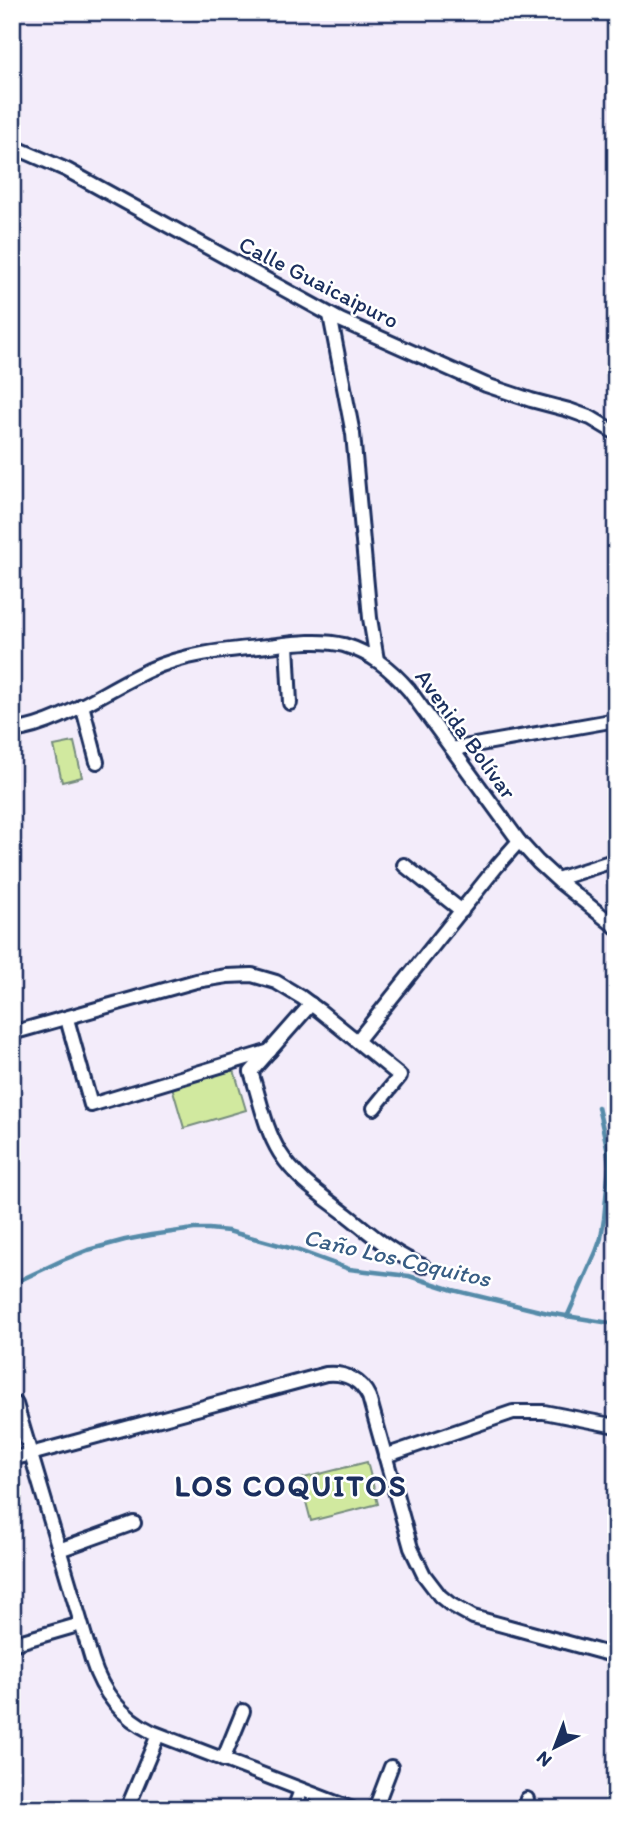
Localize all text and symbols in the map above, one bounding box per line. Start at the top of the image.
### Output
street label: Calle Guaicaipuro [234,230,404,334]
street label: Avenida Bolívar [409,664,523,804]
water label: Caño Los Coquitos [301,1222,495,1293]
district label: LOS COQUITOS [174,1467,408,1504]
north arrow [520,1713,590,1783]
text: N [531,1746,556,1772]

